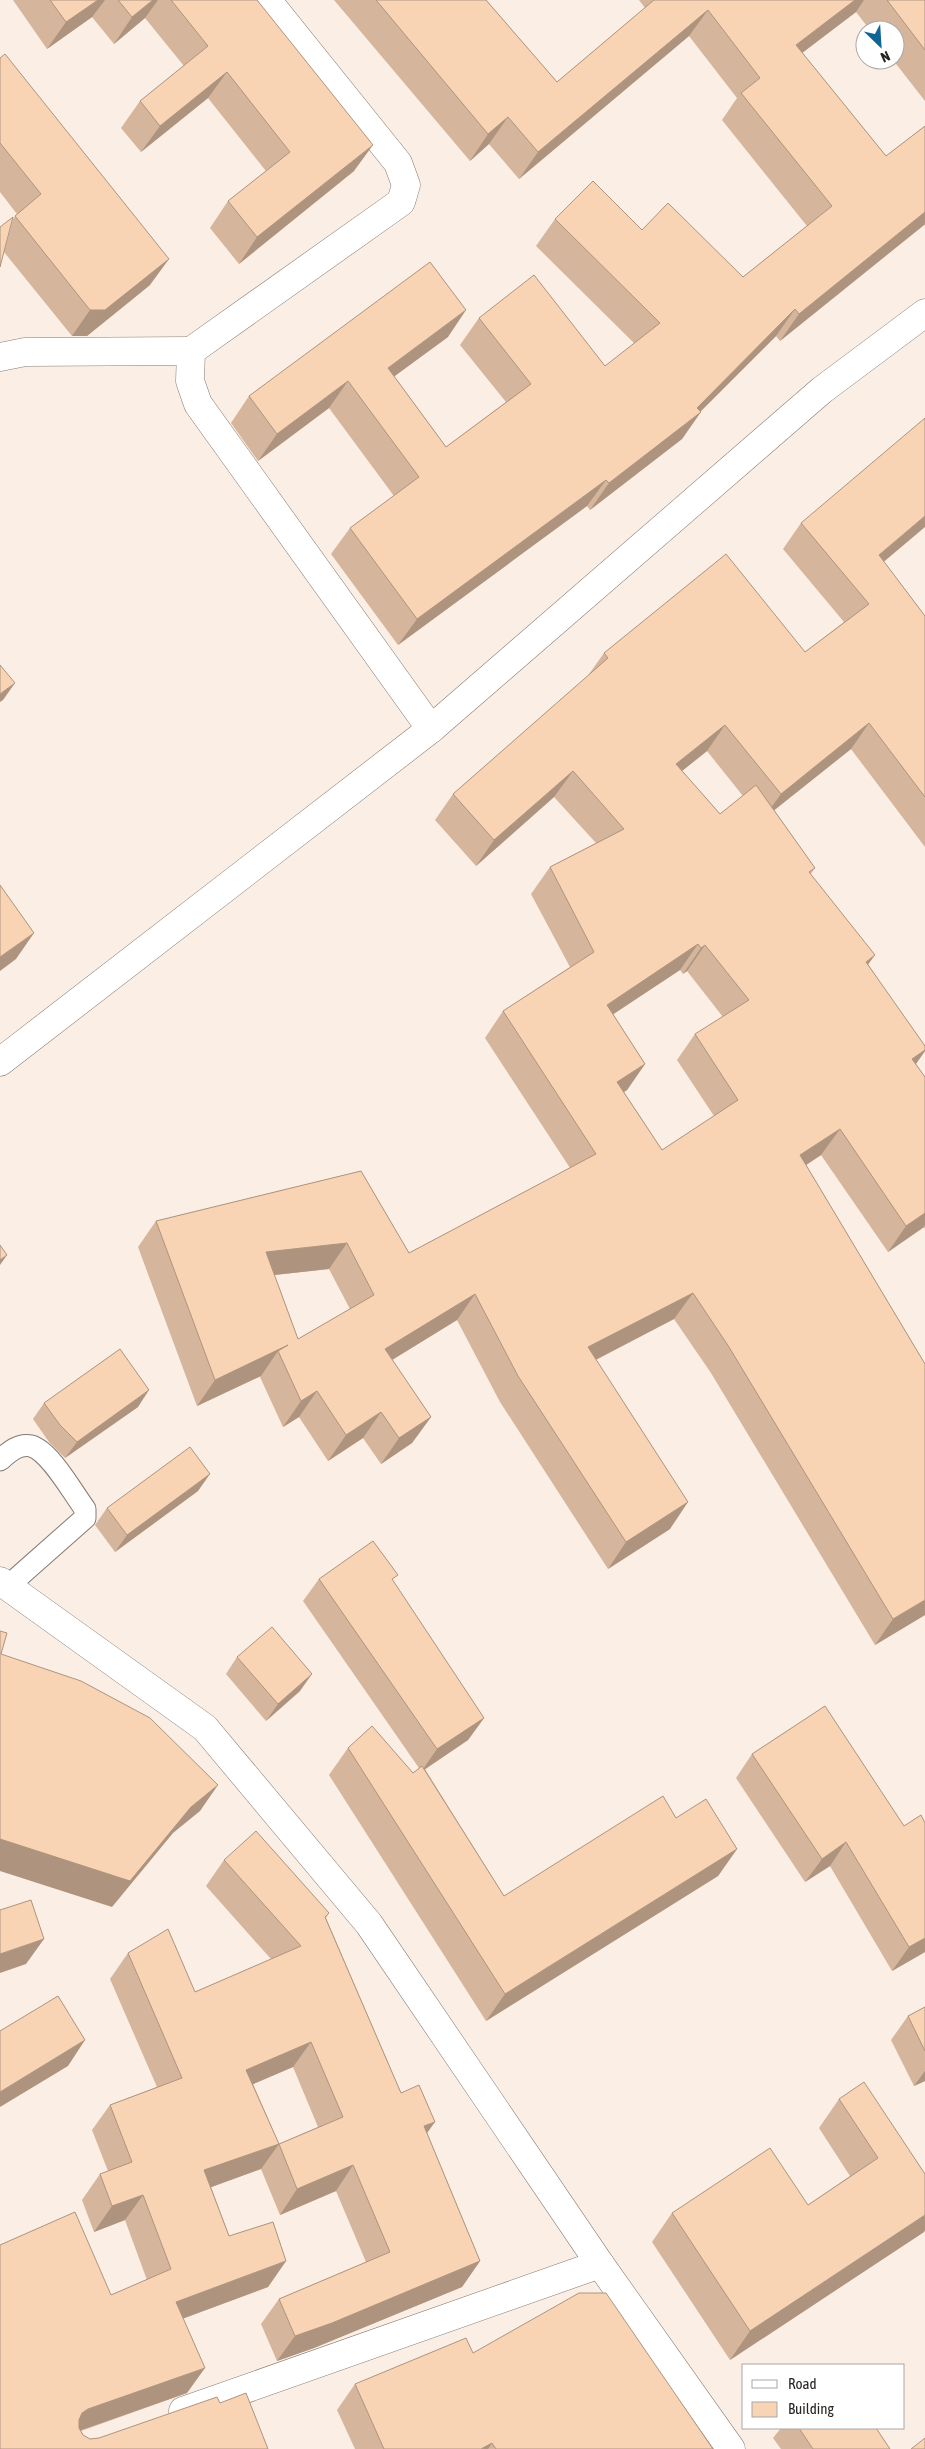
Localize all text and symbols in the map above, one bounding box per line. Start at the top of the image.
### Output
north arrow [855,20,905,70]
text: N [878,48,893,66]
legend [742,2364,905,2429]
text: Road [788,2375,817,2392]
text: Building [788,2400,834,2417]

